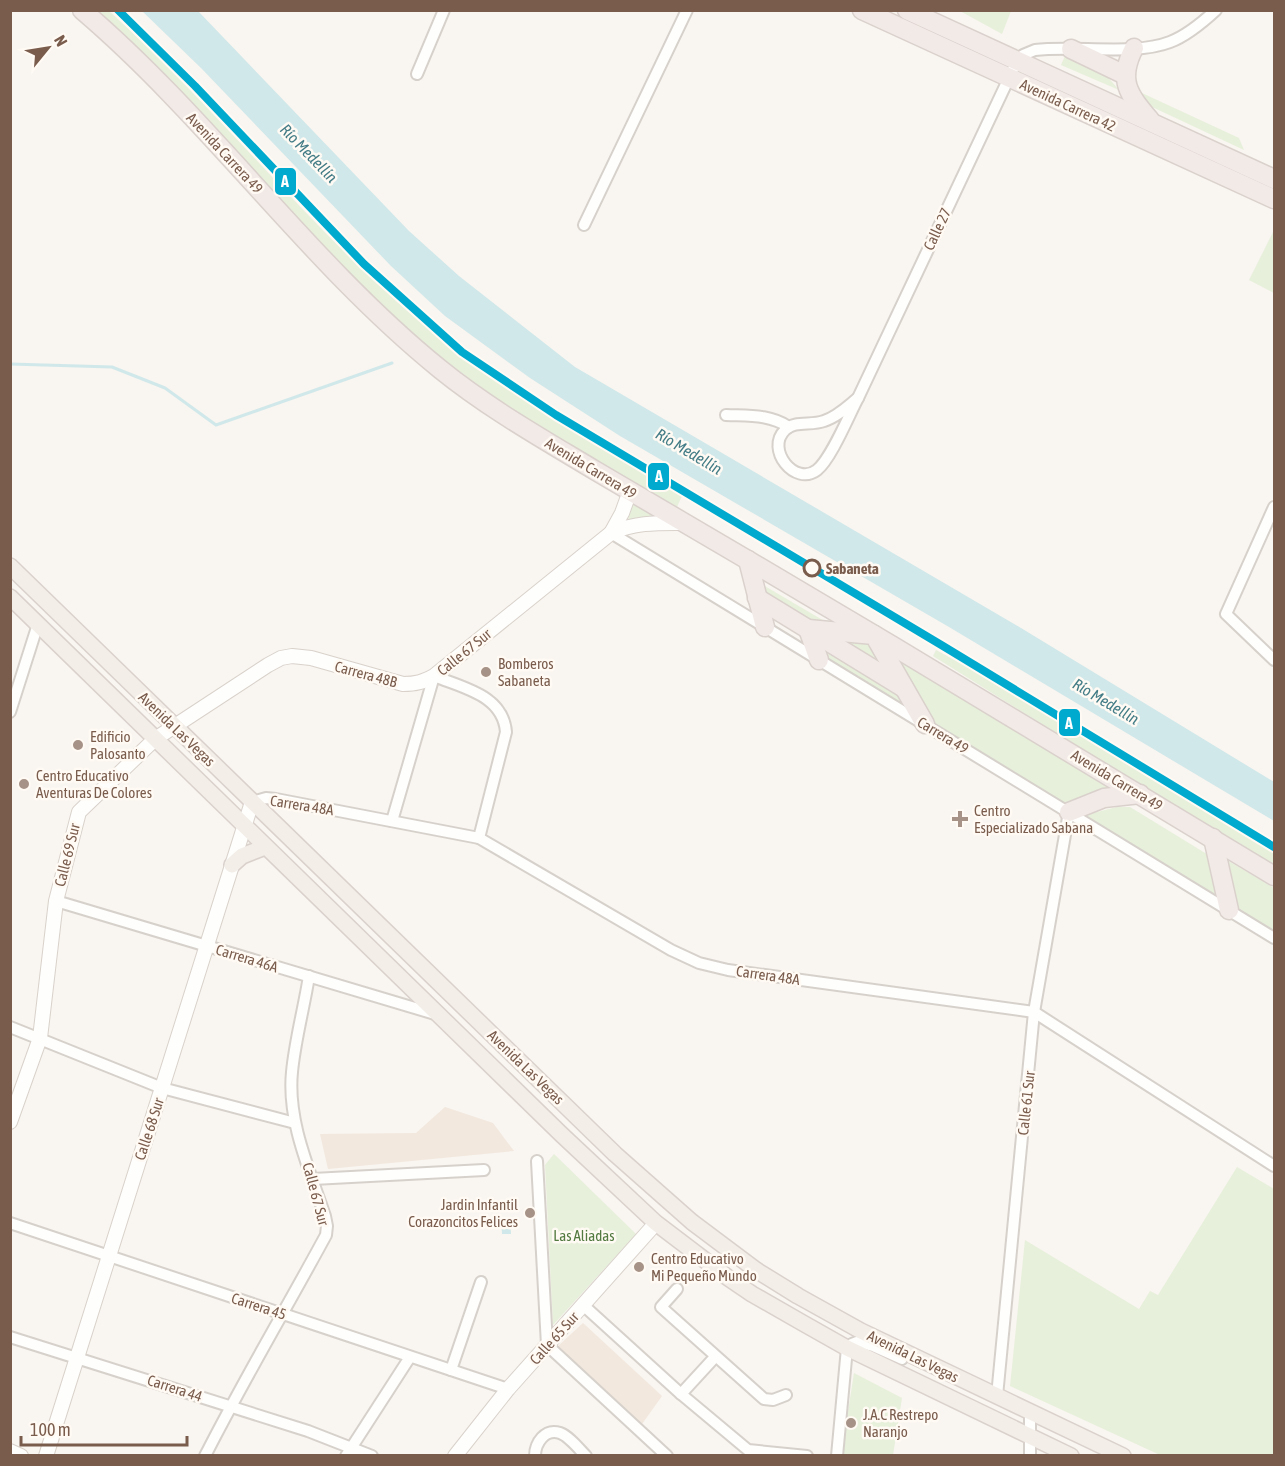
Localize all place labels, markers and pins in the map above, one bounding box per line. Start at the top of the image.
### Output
marker: Sabaneta [803,559,821,577]
place label: Sabaneta [826,560,879,577]
place label: Bomberos Sabaneta [498,655,554,689]
marker: Bomberos Sabaneta [479,665,493,679]
place label: Edificio Palosanto [90,728,146,762]
marker: Edificio Palosanto [71,738,85,752]
place label: Centro Educativo Aventuras De Colores [36,767,152,801]
marker: Centro Educativo Aventuras De Colores [17,777,31,791]
place label: Centro Especializado Sabana [974,802,1093,836]
marker: Centro Especializado Sabana [951,810,969,828]
place label: Jardin Infantil Corazoncitos Felices [408,1196,518,1230]
marker: Jardin Infantil Corazoncitos Felices [523,1206,537,1220]
place label: Centro Educativo Mi Pequeño Mundo [651,1250,757,1284]
marker: Centro Educativo Mi Pequeño Mundo [632,1260,646,1274]
place label: J.A.C Restrepo Naranjo [863,1406,938,1440]
marker: J.A.C Restrepo Naranjo [844,1416,858,1430]

